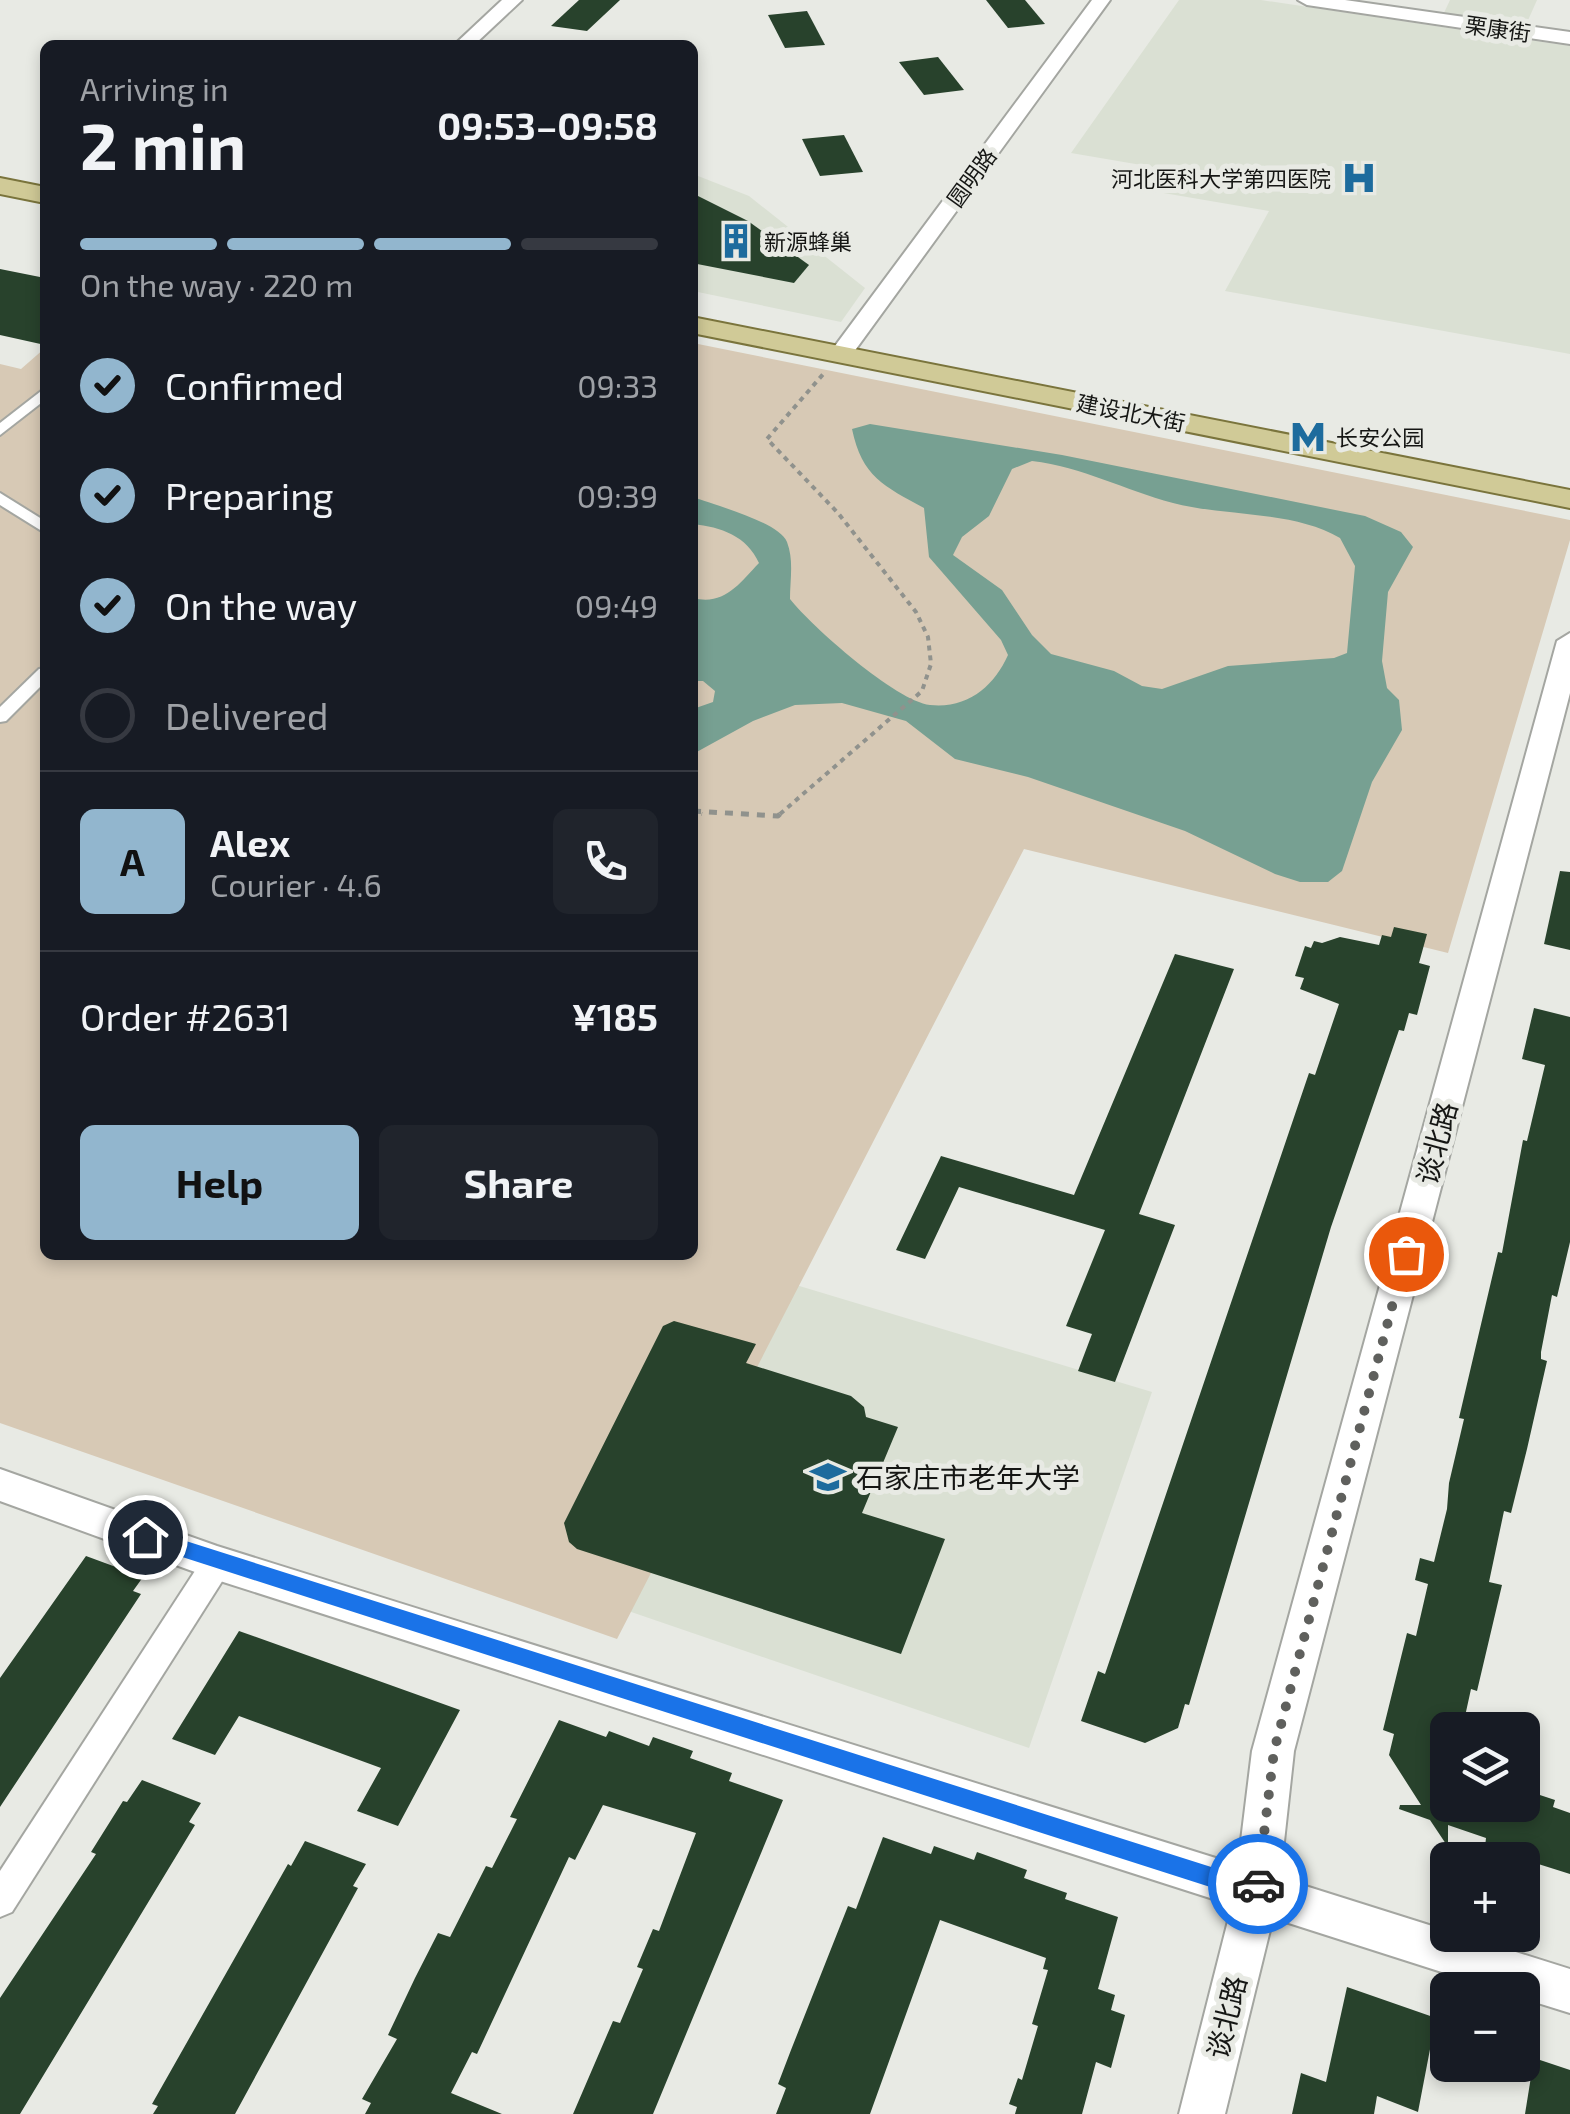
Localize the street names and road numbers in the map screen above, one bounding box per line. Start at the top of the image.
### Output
street label: 栗康街 [1464,11,1532,45]
street label: 圆明路 [941,143,1001,211]
street label: 建设北大街 [1075,389,1187,435]
street label: 谈北路 [1409,1098,1463,1188]
street label: 谈北路 [1199,1972,1253,2062]

